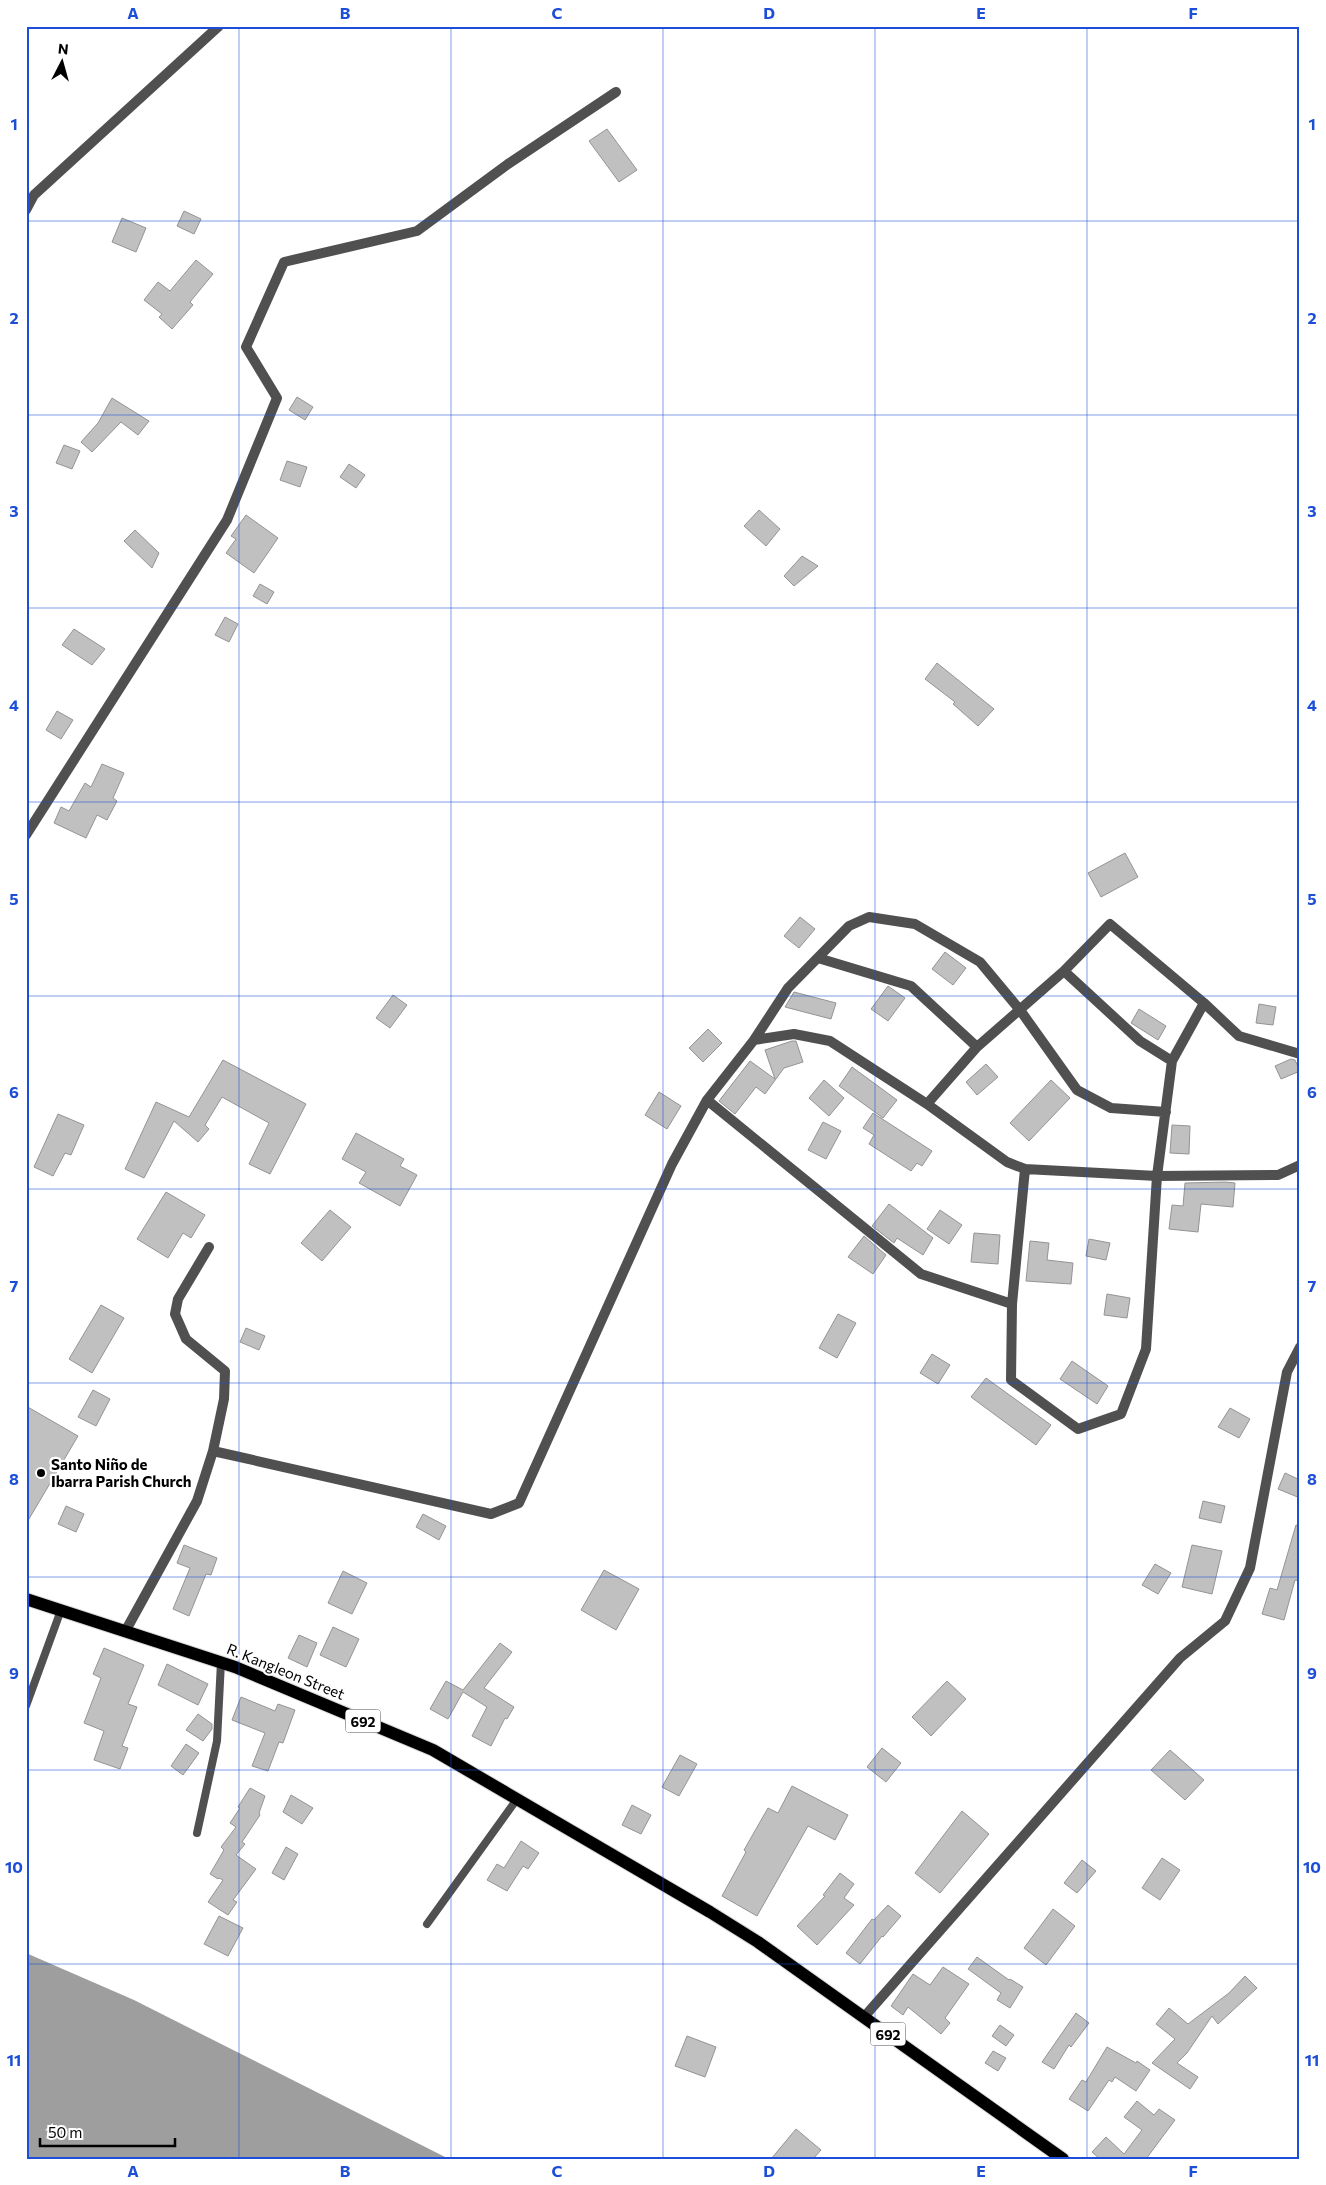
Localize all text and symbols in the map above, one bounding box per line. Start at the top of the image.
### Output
text: A [127,3,139,22]
text: B [340,3,351,22]
text: C [552,3,563,22]
text: D [763,3,775,22]
text: E [976,3,986,22]
text: F [1188,3,1198,22]
north arrow [38,38,88,88]
text: N [57,40,70,58]
text: 1 [10,114,18,133]
text: 1 [1308,114,1316,133]
text: 2 [9,308,19,327]
text: 2 [1307,308,1317,327]
text: 3 [9,501,19,520]
text: 3 [1307,501,1317,520]
text: 4 [9,695,19,714]
text: 4 [1307,695,1317,714]
text: 5 [9,889,19,908]
text: 5 [1307,889,1317,908]
text: 6 [9,1082,19,1101]
text: 6 [1307,1082,1317,1101]
text: 7 [10,1276,19,1295]
text: 7 [1308,1276,1317,1295]
place label: Santo Niño de Ibarra Parish Church [51,1455,191,1490]
marker: Santo Niño de Ibarra Parish Church [35,1467,47,1479]
text: 8 [9,1469,19,1488]
text: 8 [1307,1469,1317,1488]
street label: R. Kangleon Street [224,1639,348,1703]
text: 9 [9,1663,19,1682]
text: 9 [1307,1663,1317,1682]
road number: 692 [346,1710,380,1732]
text: 10 [5,1857,23,1876]
text: 10 [1303,1857,1321,1876]
road number: 692 [870,2022,906,2046]
text: 11 [7,2050,21,2069]
text: 11 [1305,2050,1319,2069]
scale bar [40,2115,175,2147]
text: 50 m [48,2123,82,2141]
text: A [127,2161,139,2180]
text: B [340,2161,351,2180]
text: C [552,2161,563,2180]
text: D [763,2161,775,2180]
text: E [976,2161,986,2180]
text: F [1188,2161,1198,2180]

